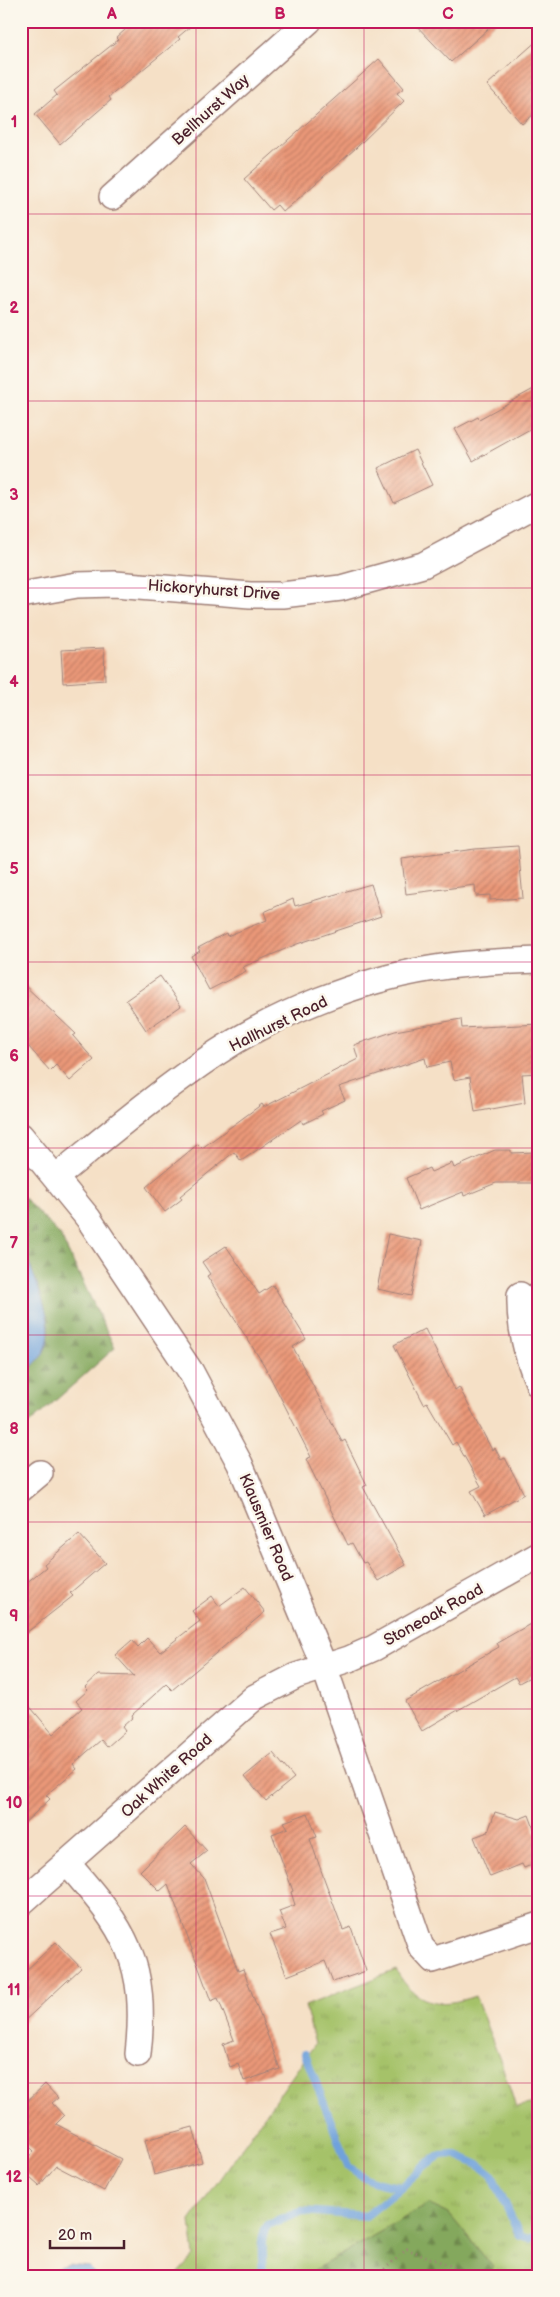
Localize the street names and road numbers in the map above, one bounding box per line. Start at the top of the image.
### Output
street label: Bellhurst Way [168,70,254,150]
street label: Hickoryhurst Drive [147,576,281,605]
street label: Hallhurst Road [226,992,331,1056]
street label: Klausmier Road [234,1471,297,1584]
street label: Stoneoak Road [381,1580,487,1650]
street label: Oak White Road [118,1730,216,1822]

